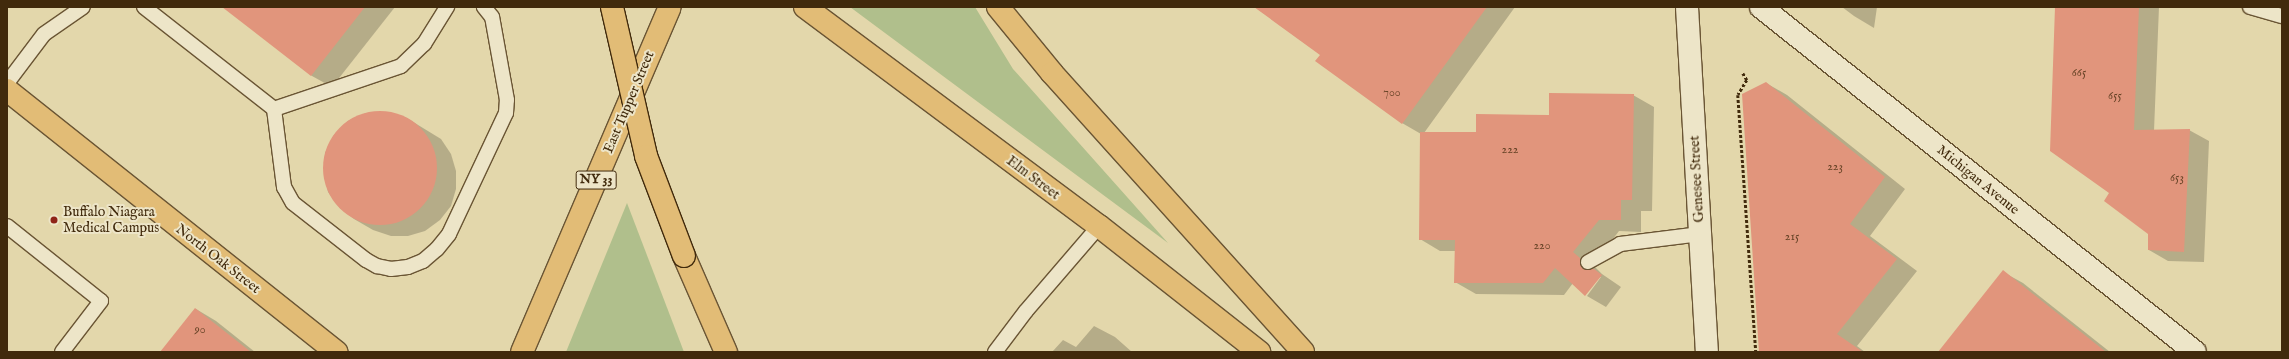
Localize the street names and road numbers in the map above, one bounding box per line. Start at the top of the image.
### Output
street label: East Tupper Street [600,48,658,156]
street label: Genesee Street [1686,135,1708,223]
street label: Michigan Avenue [1933,142,2023,218]
street label: Elm Street [1003,153,1063,203]
road number: NY 33 [575,169,617,191]
street label: North Oak Street [172,221,264,297]

